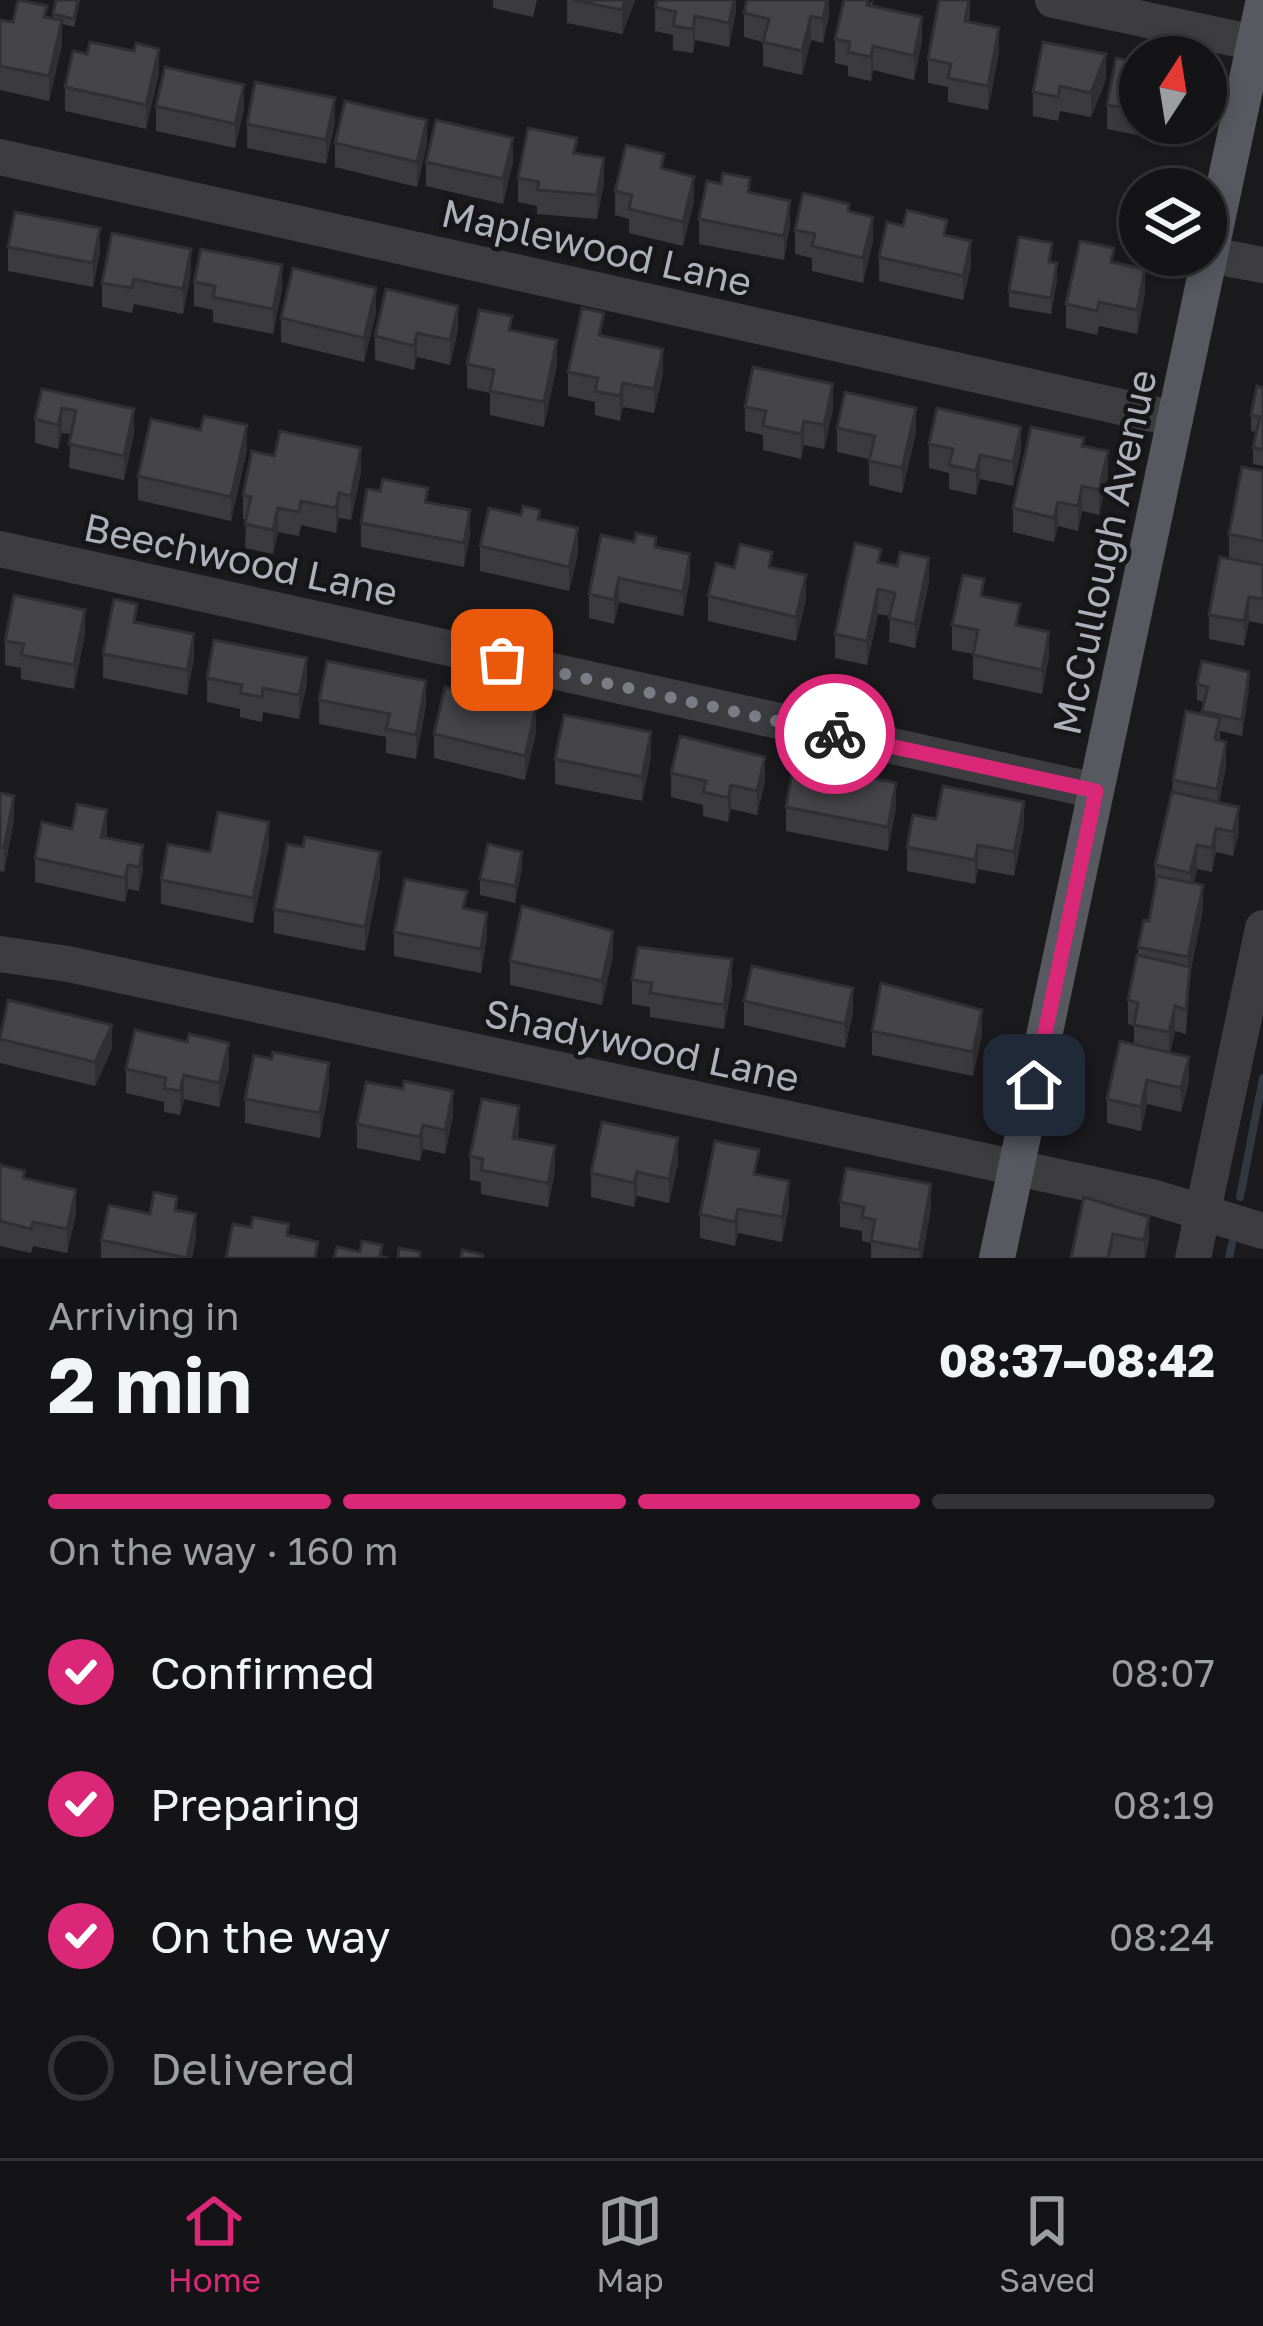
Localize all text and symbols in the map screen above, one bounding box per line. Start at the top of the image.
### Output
north arrow [1119,36,1227,144]
map controls [1119,36,1227,276]
button: layers [1119,168,1227,276]
street label: Maplewood Lane [437,188,757,306]
street label: McCullough Avenue [1042,365,1166,739]
street label: Beechwood Lane [80,503,402,615]
pin [451,609,553,711]
icon: bag [469,627,535,693]
courier [775,674,895,794]
icon: bike [802,701,868,767]
street label: Shadywood Lane [480,989,804,1101]
pin [983,1034,1085,1136]
icon: home [1001,1052,1067,1118]
text: Arriving in [48,1292,239,1339]
text: 08:37–08:42 [939,1333,1215,1387]
text: 2 min [48,1337,252,1430]
text: On the way · 160 m [48,1527,399,1574]
icon: check [48,1639,114,1705]
text: Confirmed [150,1645,375,1699]
text: 08:07 [1110,1649,1215,1696]
icon: check [48,1771,114,1837]
text: Preparing [150,1777,361,1831]
text: 08:19 [1113,1781,1215,1828]
icon: check [48,1903,114,1969]
text: On the way [150,1909,391,1963]
text: 08:24 [1109,1913,1215,1960]
text: Delivered [150,2041,355,2095]
tab: Home [168,2188,261,2299]
tab: Map [596,2188,664,2299]
tab: Saved [999,2188,1095,2299]

